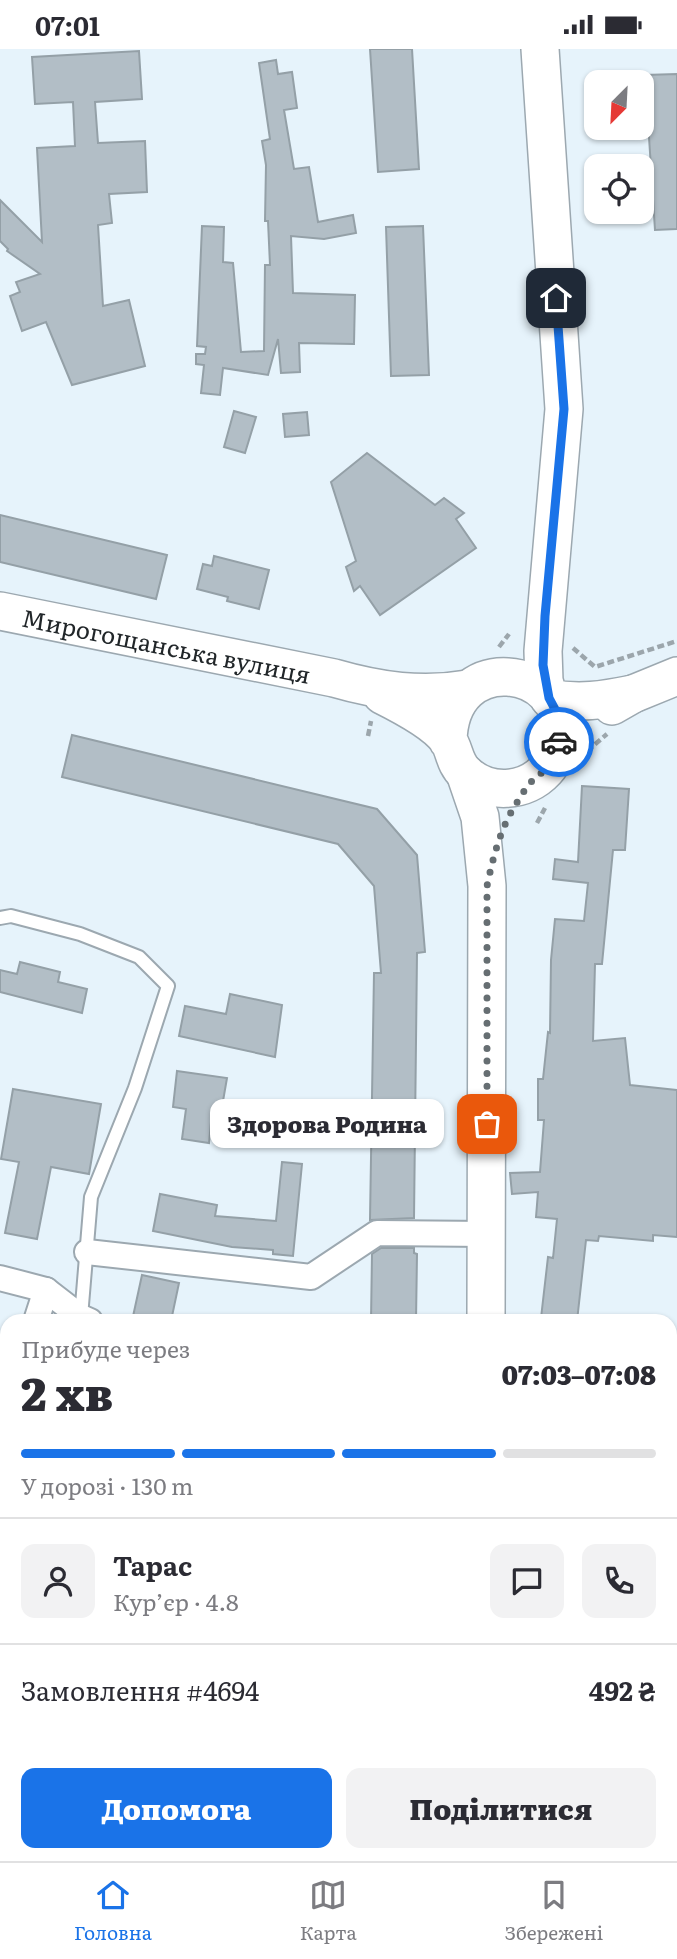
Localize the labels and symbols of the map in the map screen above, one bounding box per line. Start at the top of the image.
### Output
north arrow [584,70,654,140]
pin [526,268,586,328]
street label: Мирогощанська вулиця [19,598,314,690]
courier [524,707,594,777]
pin [457,1094,517,1154]
callout: Здорова Родина [210,1099,445,1149]

